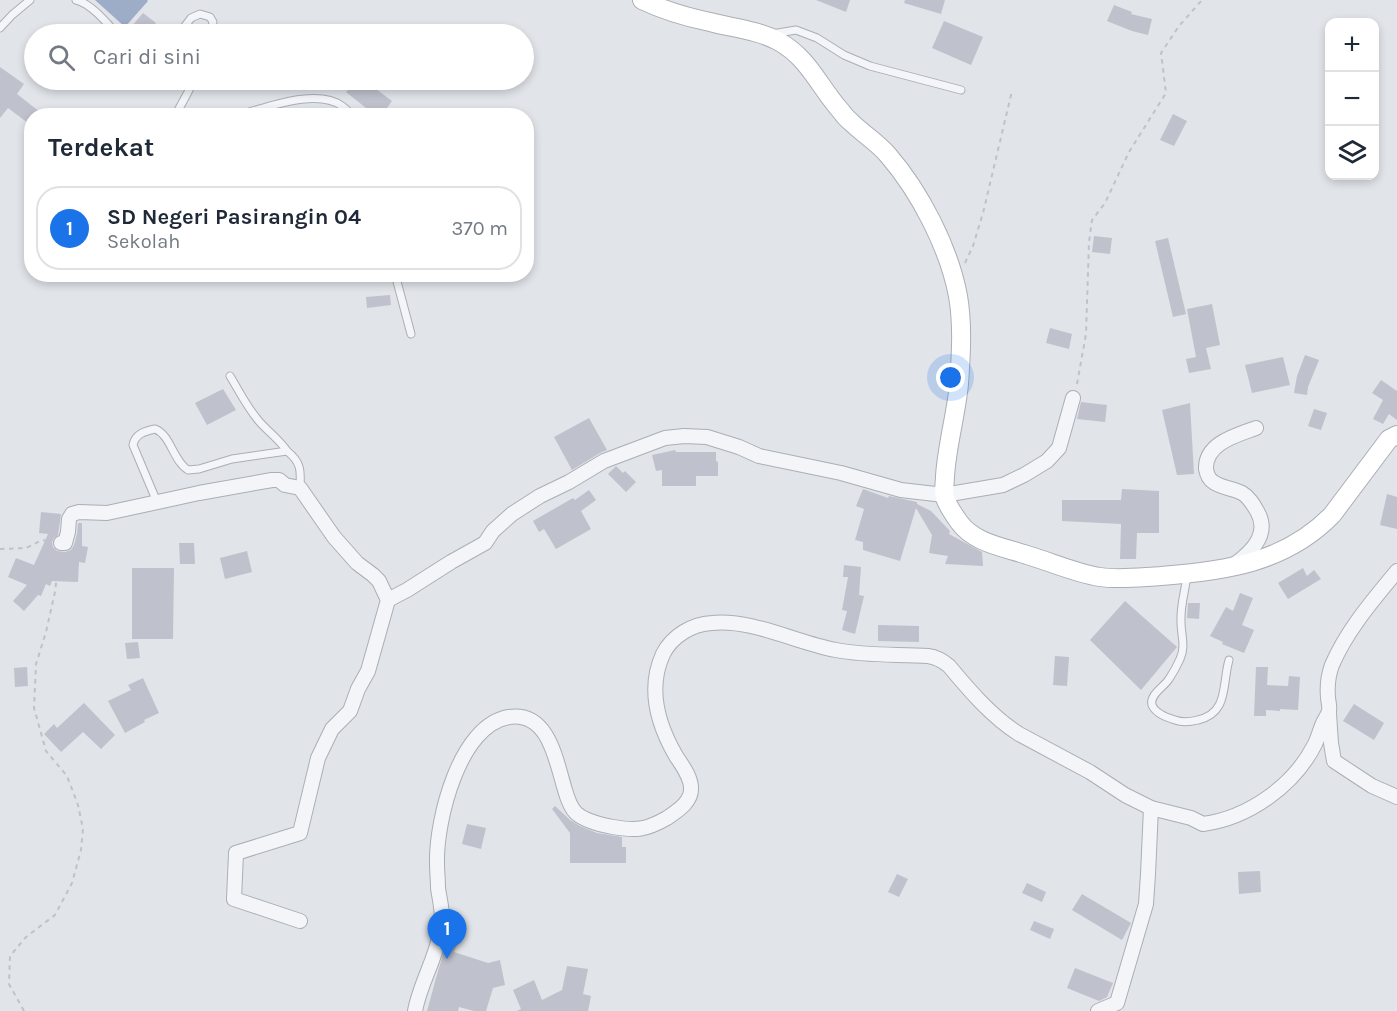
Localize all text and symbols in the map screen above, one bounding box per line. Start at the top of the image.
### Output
map controls [1325,18,1379,180]
button: + [1325,18,1379,72]
search box [24,24,534,90]
icon: search [45,41,78,74]
text: Cari di sini [93,44,201,70]
button: − [1325,72,1379,126]
button: layers [1325,126,1379,180]
text: Terdekat [48,132,154,163]
text: SD Negeri Pasirangin 04 [107,204,361,230]
text: 1 [66,217,73,240]
text: 370 m [451,217,508,240]
text: Sekolah [107,230,180,253]
your location [936,363,965,392]
pin: 1 [428,910,466,959]

